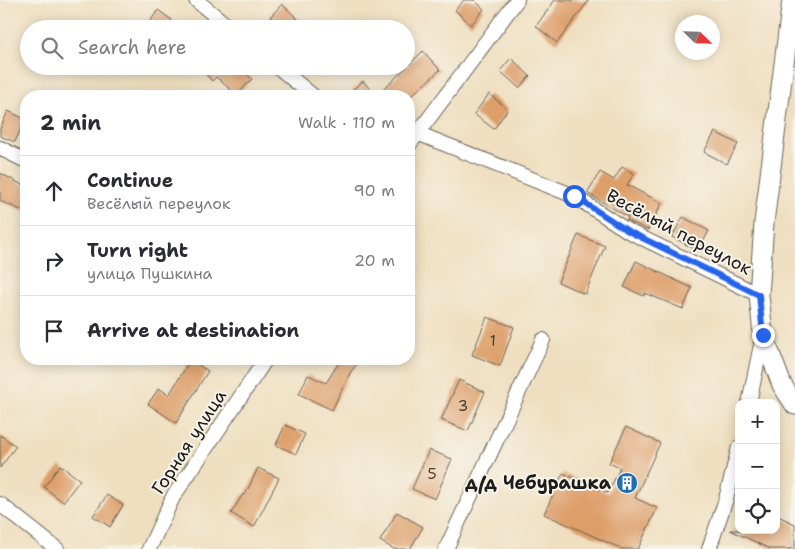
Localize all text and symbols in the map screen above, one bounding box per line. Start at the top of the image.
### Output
north arrow [675,15,720,60]
search box [20,20,415,75]
icon: search [38,34,66,62]
text: Search here [78,35,187,60]
text: 2 min [40,109,101,137]
text: Walk · 110 m [298,112,395,133]
text: Continue [87,168,173,193]
icon: ahead [40,177,68,205]
text: 90 m [354,180,395,201]
street label: Весёлый переулок [602,184,756,281]
route start [563,185,586,208]
text: Весёлый переулок [87,193,231,214]
text: Turn right [87,238,188,263]
icon: right [40,247,68,275]
text: 20 m [354,250,395,271]
text: улица Пушкина [87,263,213,284]
icon: arrive [40,317,68,345]
text: Arrive at destination [87,318,299,343]
route end [752,324,775,347]
house number: 1 [490,331,496,351]
street label: Горная улица [146,385,232,499]
house number: 3 [458,396,468,416]
map controls [735,399,780,534]
button: + [735,399,780,444]
button: − [735,444,780,489]
house number: 5 [427,464,437,484]
place label: д/д Чебурашка [465,471,612,495]
building icon: д/д Чебурашка [615,471,639,495]
button: locate [735,489,780,534]

